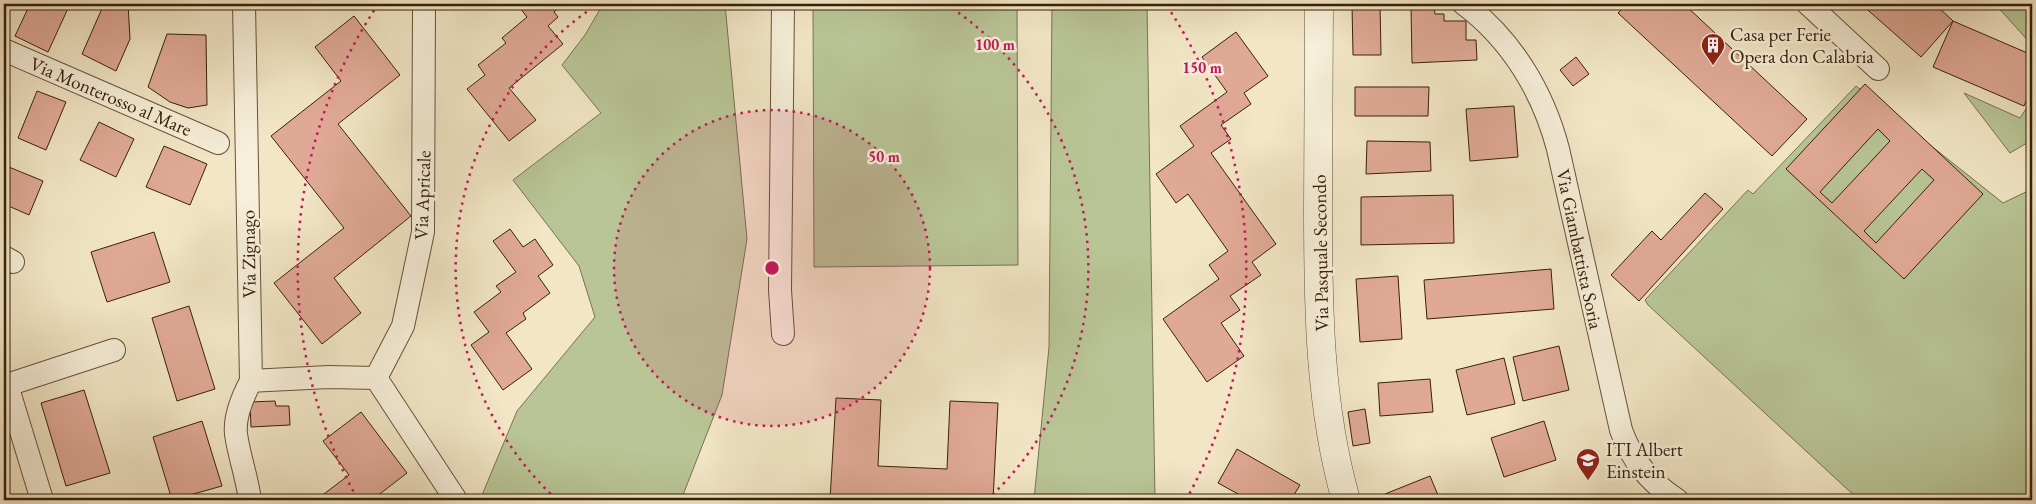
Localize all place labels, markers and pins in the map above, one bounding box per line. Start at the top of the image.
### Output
place label: Casa per Ferie Opera don Calabria [1730,22,1874,69]
building icon: Casa per Ferie Opera don Calabria [1700,32,1726,66]
centre of rings [763,259,781,277]
place label: ITI Albert Einstein [1606,437,1683,484]
school or university icon: ITI Albert Einstein [1575,447,1601,481]

